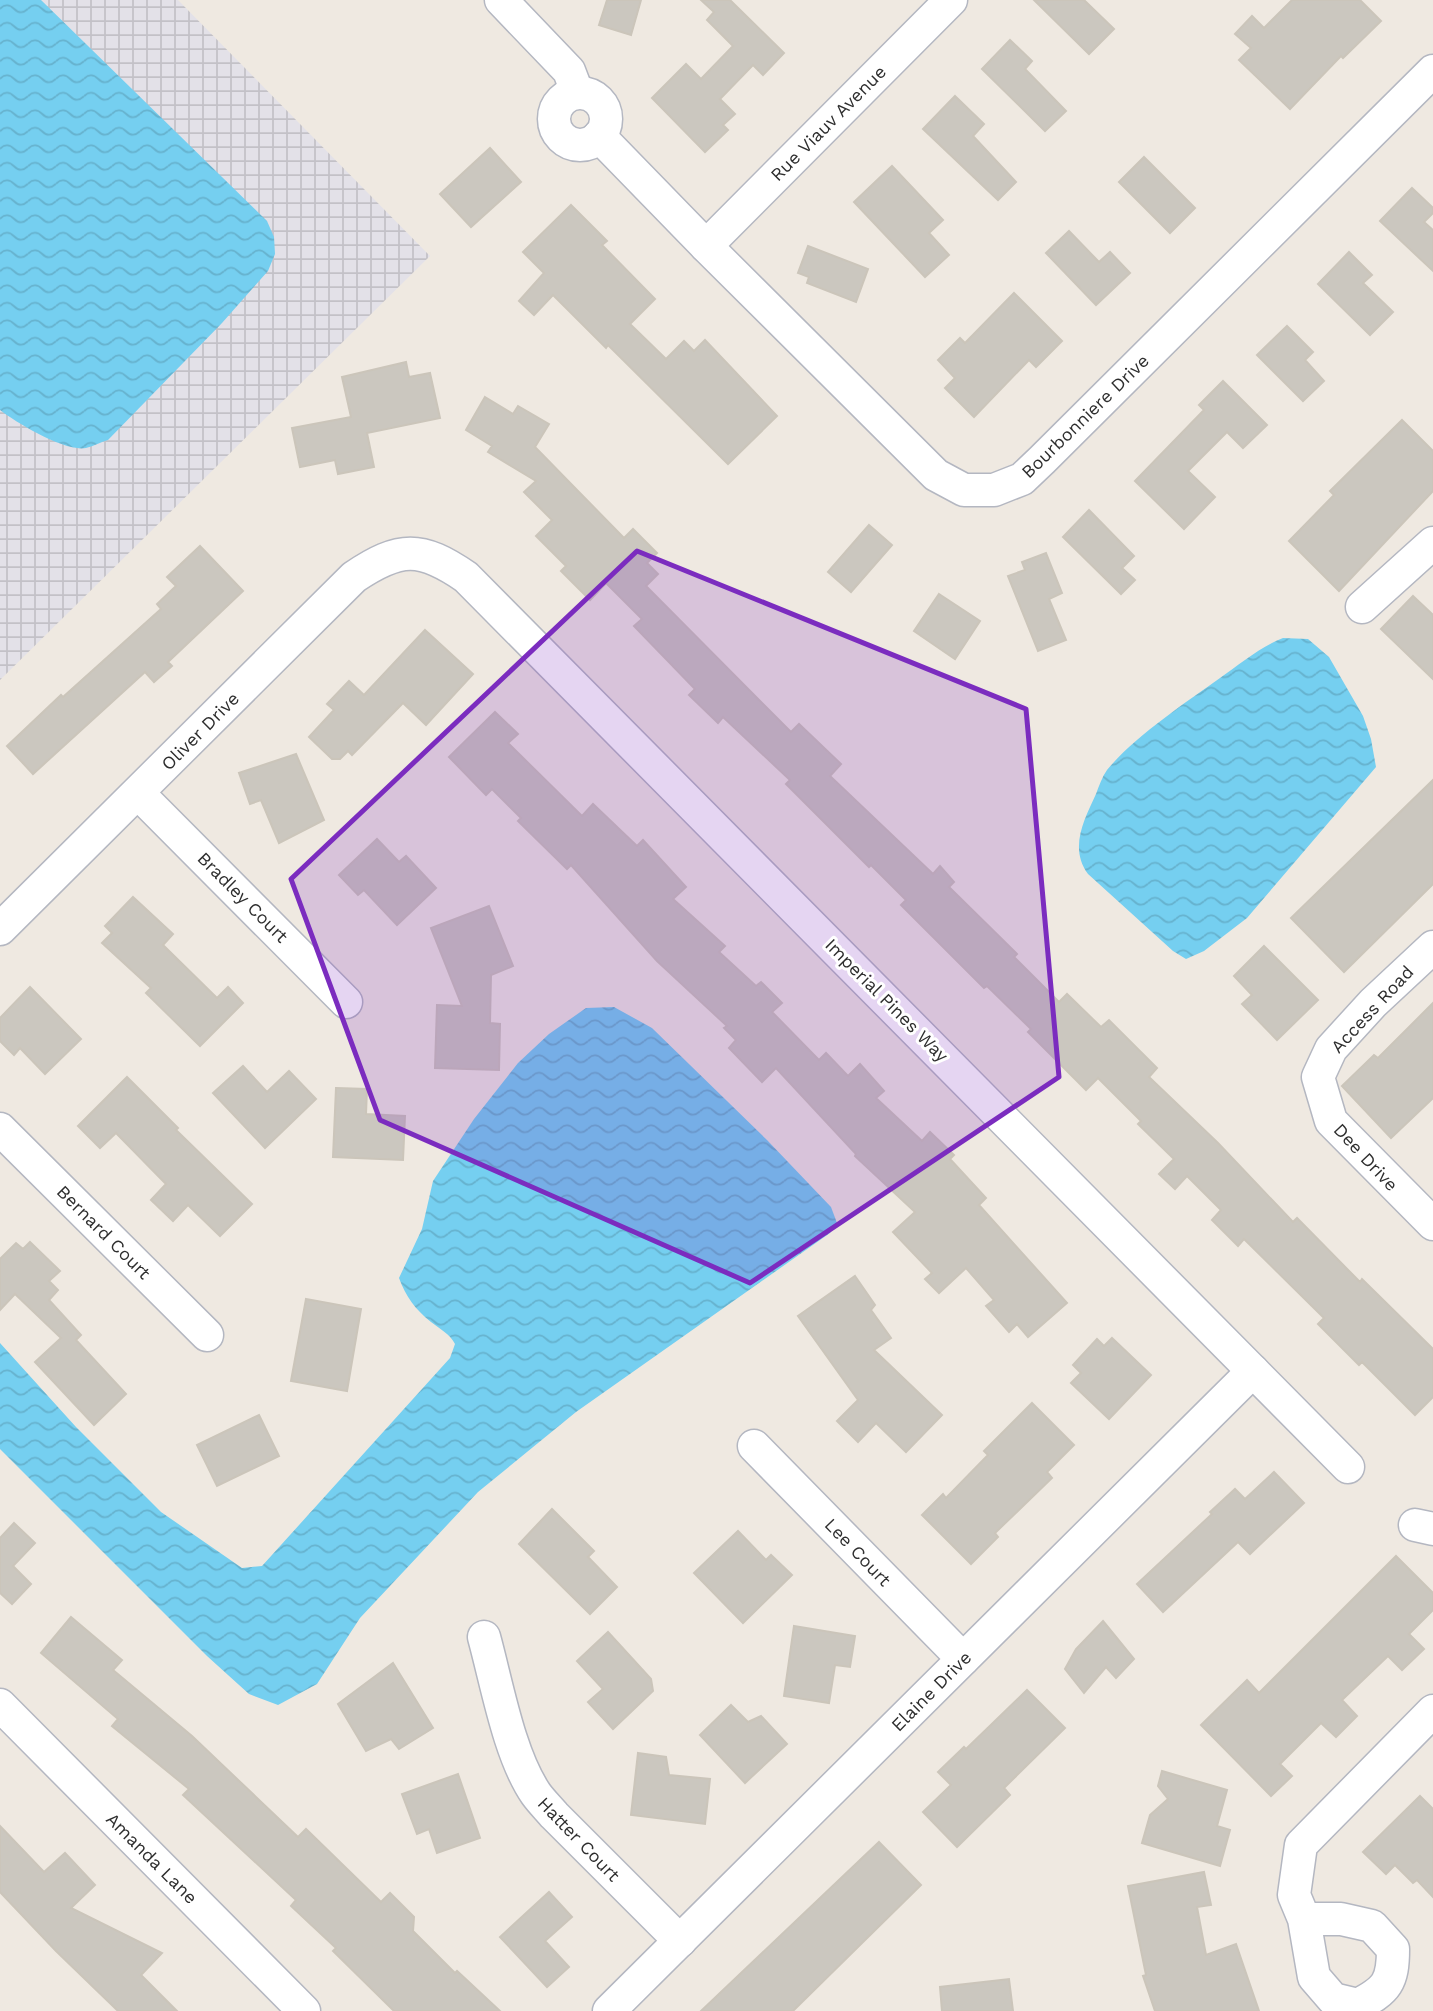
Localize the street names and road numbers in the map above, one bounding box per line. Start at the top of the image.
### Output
street label: Rue Viauv Avenue [766,61,890,185]
street label: Bourbonniere Drive [1017,350,1153,482]
street label: Oliver Drive [157,688,243,774]
street label: Bradley Court [193,847,293,947]
street label: Imperial Pines Way [821,934,953,1066]
street label: Access Road [1326,961,1418,1057]
street label: Dee Drive [1329,1119,1403,1195]
street label: Bernard Court [53,1181,156,1284]
street label: Lee Court [821,1514,896,1591]
street label: Elaine Drive [887,1647,975,1735]
street label: Hatter Court [534,1793,625,1886]
street label: Amanda Lane [102,1808,202,1908]

